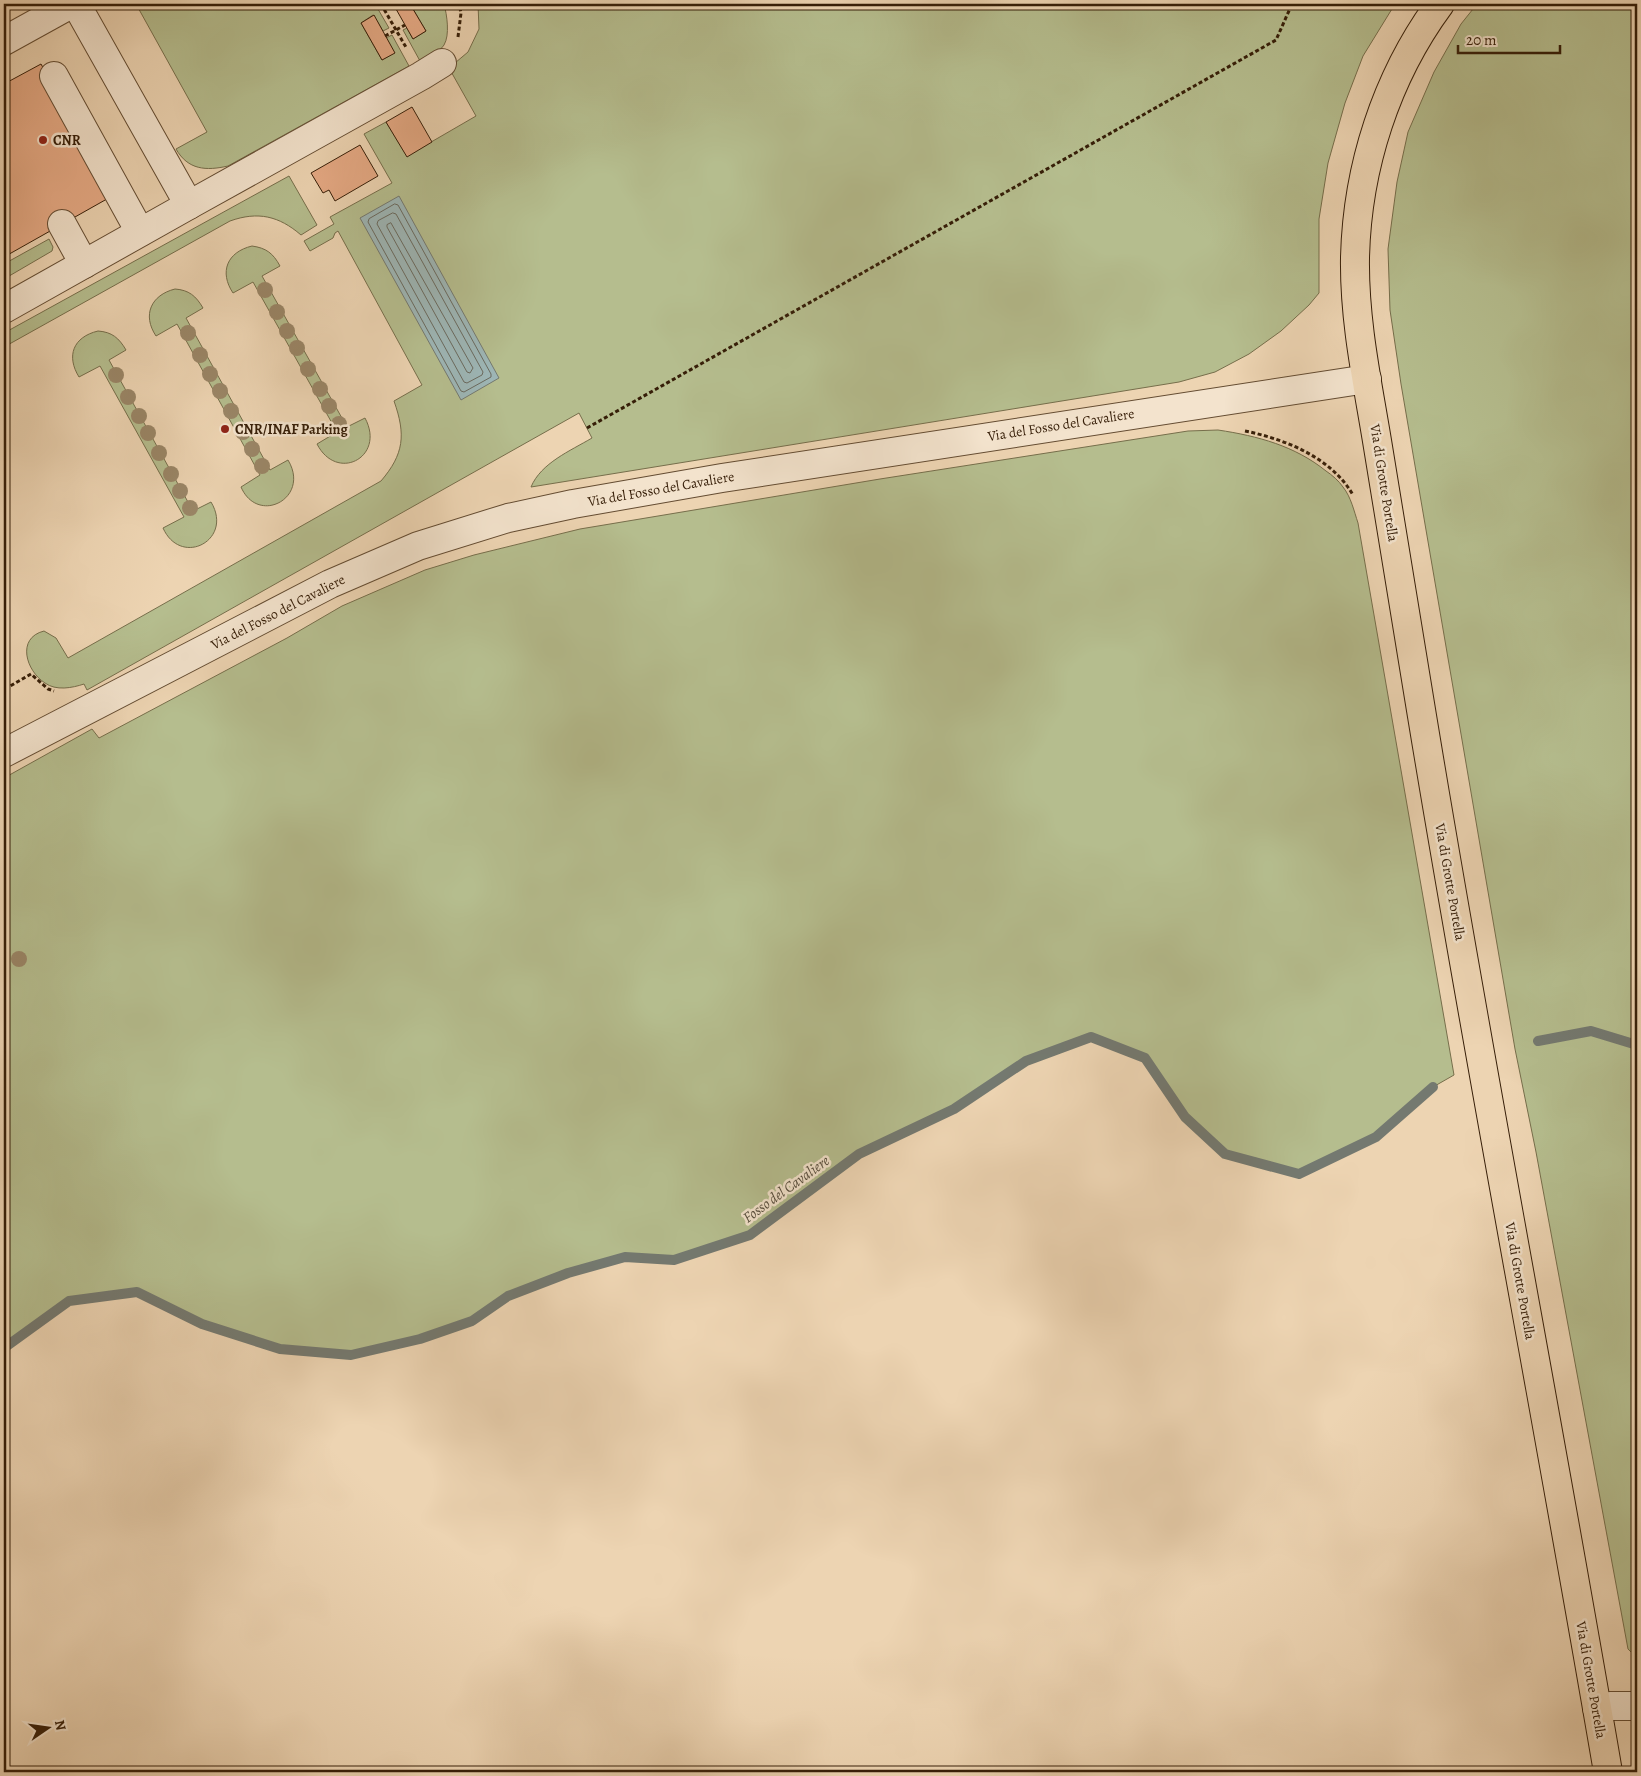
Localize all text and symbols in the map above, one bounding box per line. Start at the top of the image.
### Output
scale bar [1458,22,1561,54]
text: 20 m [1466,30,1497,50]
place label: CNR [53,131,81,150]
marker: CNR [37,134,49,146]
street label: Via del Fosso del Cavaliere [985,404,1136,446]
place label: CNR/INAF Parking [235,420,348,439]
street label: Via di Grotte Portella [1365,422,1403,544]
marker: CNR/INAF Parking [219,423,231,435]
street label: Via del Fosso del Cavaliere [585,467,736,511]
street label: Via del Fosso del Cavaliere [207,570,348,655]
street label: Via di Grotte Portella [1430,821,1470,943]
water label: Fosso del Cavaliere [739,1150,834,1227]
street label: Via di Grotte Portella [1500,1220,1540,1342]
street label: Via di Grotte Portella [1571,1619,1611,1741]
north arrow [22,1704,72,1754]
text: N [50,1718,71,1732]

